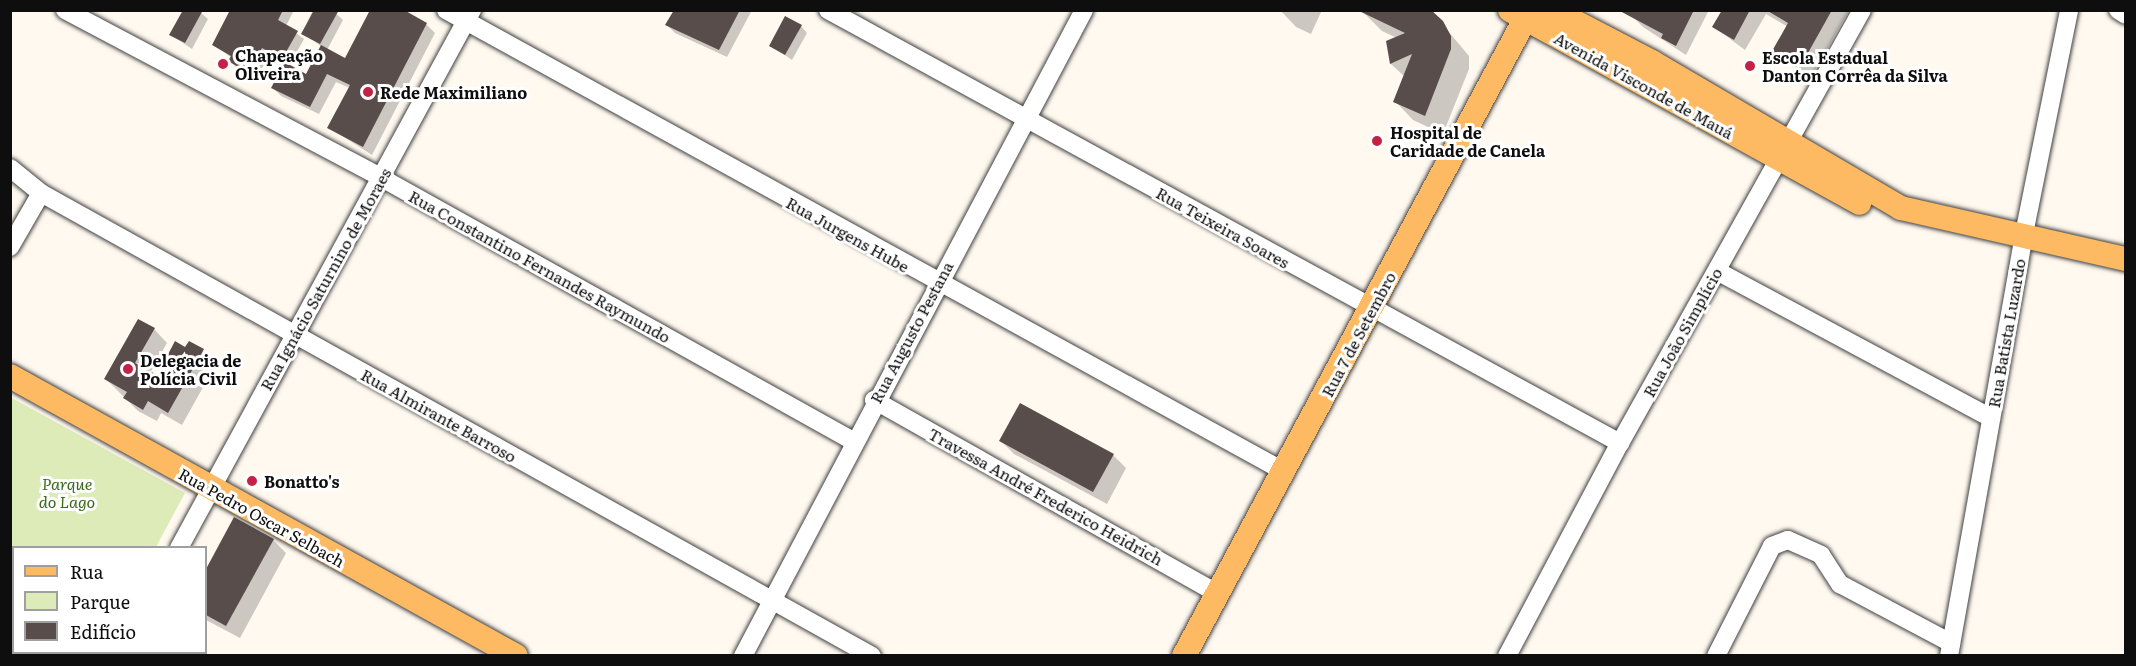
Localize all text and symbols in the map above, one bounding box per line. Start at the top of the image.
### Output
street label: Avenida Visconde de Mauá [1551,28,1737,142]
place label: Chapeação Oliveira [235,45,323,83]
place label: Escola Estadual Danton Corrêa da Silva [1762,47,1948,85]
marker: Chapeação Oliveira [216,57,230,71]
marker: Escola Estadual Danton Corrêa da Silva [1743,59,1757,73]
place label: Rede Maximiliano [380,82,527,102]
marker: Rede Maximiliano [361,85,375,99]
place label: Hospital de Caridade de Canela [1390,122,1545,160]
marker: Hospital de Caridade de Canela [1368,132,1386,150]
street label: Rua Ignácio Saturnino de Moraes [256,164,394,394]
street label: Rua Teixeira Soares [1153,182,1293,272]
street label: Rua Constantino Fernandes Raymundo [406,186,674,346]
street label: Rua Jurgens Hube [783,192,913,276]
street label: Rua Batista Luzardo [1983,257,2029,409]
street label: Rua Augusto Pestana [865,258,957,406]
street label: Rua João Simplício [1638,264,1726,400]
street label: Rua 7 de Setembro [1317,268,1399,400]
place label: Delegacia de Polícia Civil [140,350,241,388]
marker: Delegacia de Polícia Civil [121,362,135,376]
street label: Rua Almirante Barroso [358,364,520,466]
street label: Travessa André Frederico Heidrich [925,423,1167,569]
street label: Rua Pedro Oscar Selbach [176,463,348,571]
place label: Bonatto's [264,471,340,491]
park label: Parque do Lago [39,473,95,511]
marker: Bonatto's [245,474,259,488]
legend [12,546,207,654]
text: Rua [70,558,103,585]
text: Parque [70,588,130,615]
text: Edifício [70,618,136,645]

